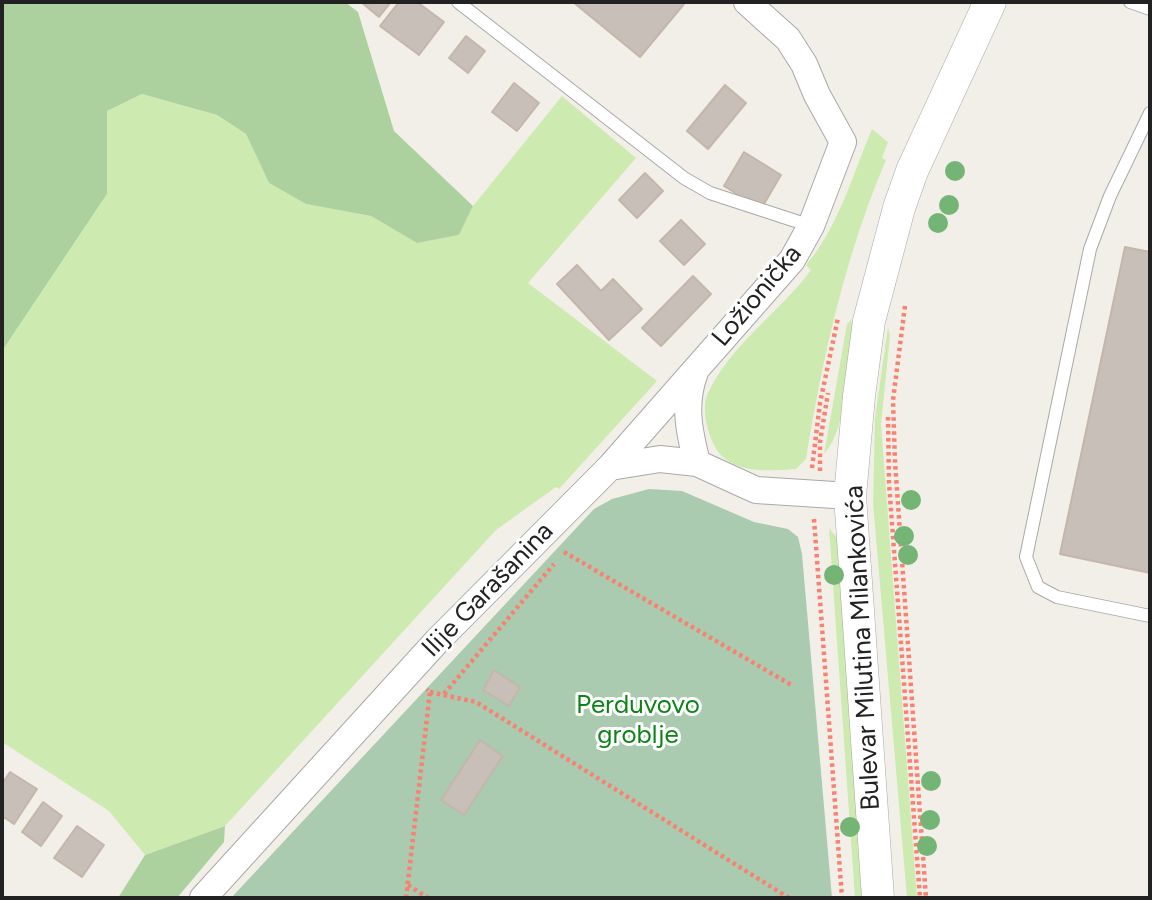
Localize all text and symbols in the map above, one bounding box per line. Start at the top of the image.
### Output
street label: Ložionička [706,239,808,353]
street label: Bulevar Milutina Milankovića [839,485,887,811]
street label: Ilije Garašanina [416,516,560,664]
park label: Perduvovo groblje [576,689,700,750]

